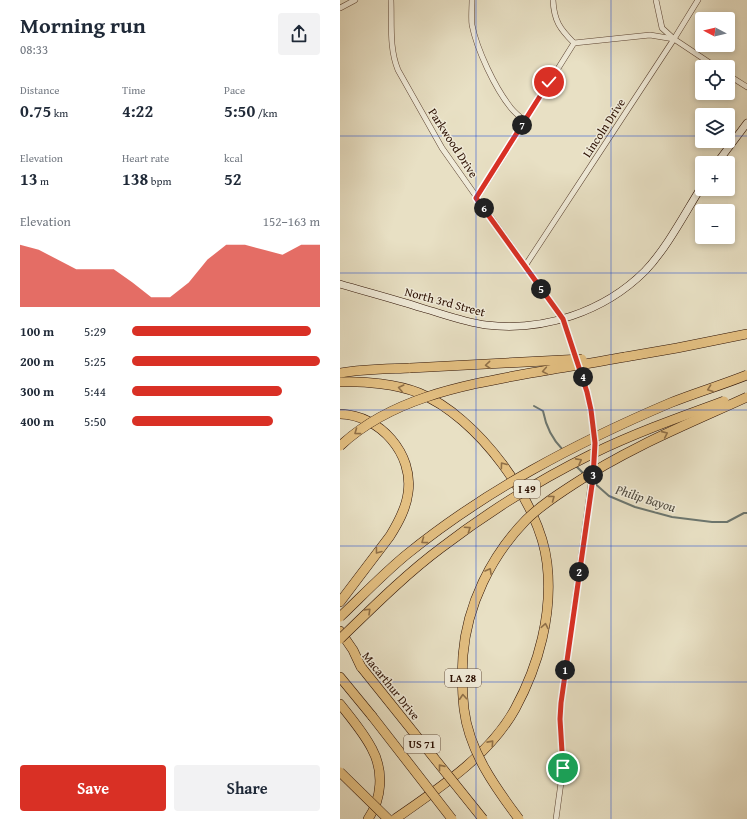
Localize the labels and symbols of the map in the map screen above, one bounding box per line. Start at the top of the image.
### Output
north arrow [695,12,735,52]
pin [532,65,566,99]
street label: Lincoln Drive [578,95,629,160]
street label: Parkwood Drive [425,105,482,181]
pin: 7 [512,115,532,135]
pin: 6 [474,198,494,218]
pin: 5 [531,279,551,299]
street label: North 3rd Street [403,283,488,321]
one-way arrow [485,360,491,369]
one-way arrow [542,366,548,375]
pin: 4 [573,367,593,387]
one-way arrow [707,384,714,392]
one-way arrow [398,385,404,393]
one-way arrow [354,427,361,434]
one-way arrow [661,431,668,439]
one-way arrow [574,458,582,466]
one-way arrow [500,462,508,469]
pin: 3 [583,465,603,485]
road number: I 49 [514,480,540,498]
water label: Philip Bayou [612,480,679,517]
one-way arrow [548,496,555,503]
one-way arrow [464,526,471,533]
one-way arrow [421,536,428,544]
one-way arrow [376,547,383,554]
pin: 2 [569,562,589,582]
one-way arrow [484,568,491,575]
one-way arrow [363,609,371,616]
one-way arrow [540,623,548,629]
street label: Macarthur Drive [359,648,424,724]
pin: 1 [555,660,575,680]
road number: LA 28 [445,669,481,687]
one-way arrow [459,694,468,700]
road number: US 71 [404,735,440,753]
one-way arrow [486,740,493,747]
pin [546,751,580,785]
one-way arrow [439,764,446,771]

